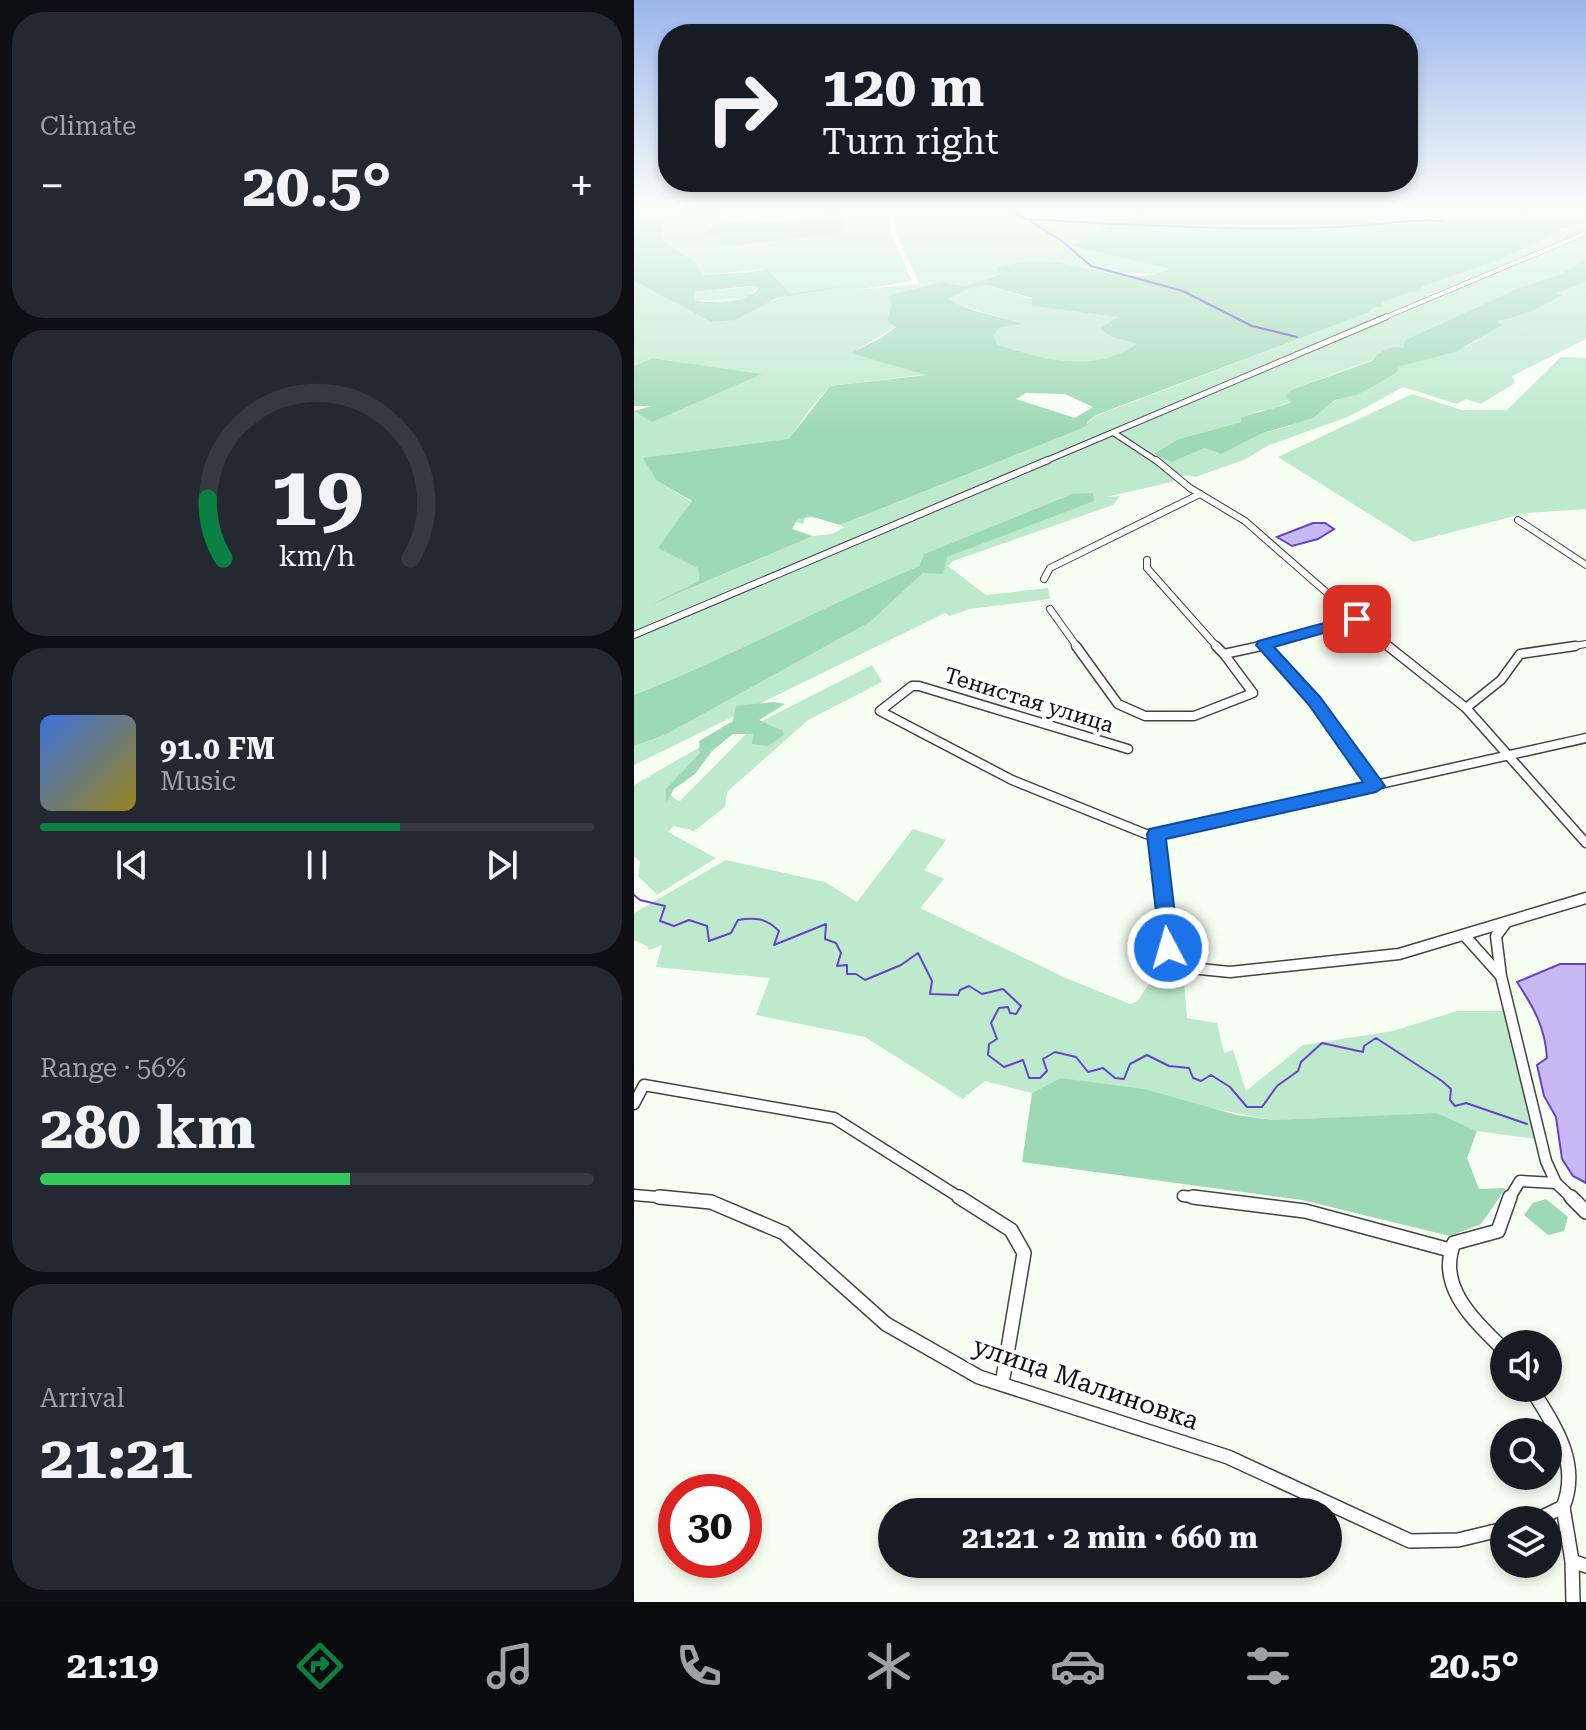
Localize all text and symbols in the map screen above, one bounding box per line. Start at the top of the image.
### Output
text: 120 m [822,54,984,120]
icon: right [690,56,794,160]
text: Climate [40,111,136,141]
text: Turn right [822,121,999,163]
text: 20.5° [242,150,392,221]
text: − [40,160,65,212]
text: + [569,160,594,212]
text: 19 [270,448,364,545]
text: km/h [279,539,355,573]
pin [1323,585,1391,653]
icon: arrive [1335,597,1379,641]
street label: Тенистая улица [941,662,1117,738]
text: 91.0 FM [160,731,275,766]
text: Music [160,766,236,796]
icon: previous [110,843,154,887]
icon: pause [295,843,339,887]
icon: next [480,843,524,887]
position arrow [1126,906,1210,990]
text: Range · 56% [40,1053,186,1083]
text: 280 km [40,1092,255,1163]
street label: улица Малиновка [969,1330,1203,1436]
map controls [1490,1330,1562,1578]
button: sound [1490,1330,1562,1402]
text: Arrival [40,1383,125,1413]
button: search [1490,1418,1562,1490]
text: 21:21 [40,1422,193,1493]
speed limit sign: 30 [658,1474,762,1578]
button: layers [1490,1506,1562,1578]
text: 21:21 · 2 min · 660 m [962,1520,1258,1555]
icon: directions [292,1638,348,1694]
icon: music [482,1638,538,1694]
icon: phone [671,1638,727,1694]
icon: climate [861,1638,917,1694]
icon: car [1050,1638,1106,1694]
icon: filters [1240,1638,1296,1694]
text: 21:19 [67,1645,159,1687]
text: 20.5° [1429,1645,1519,1687]

